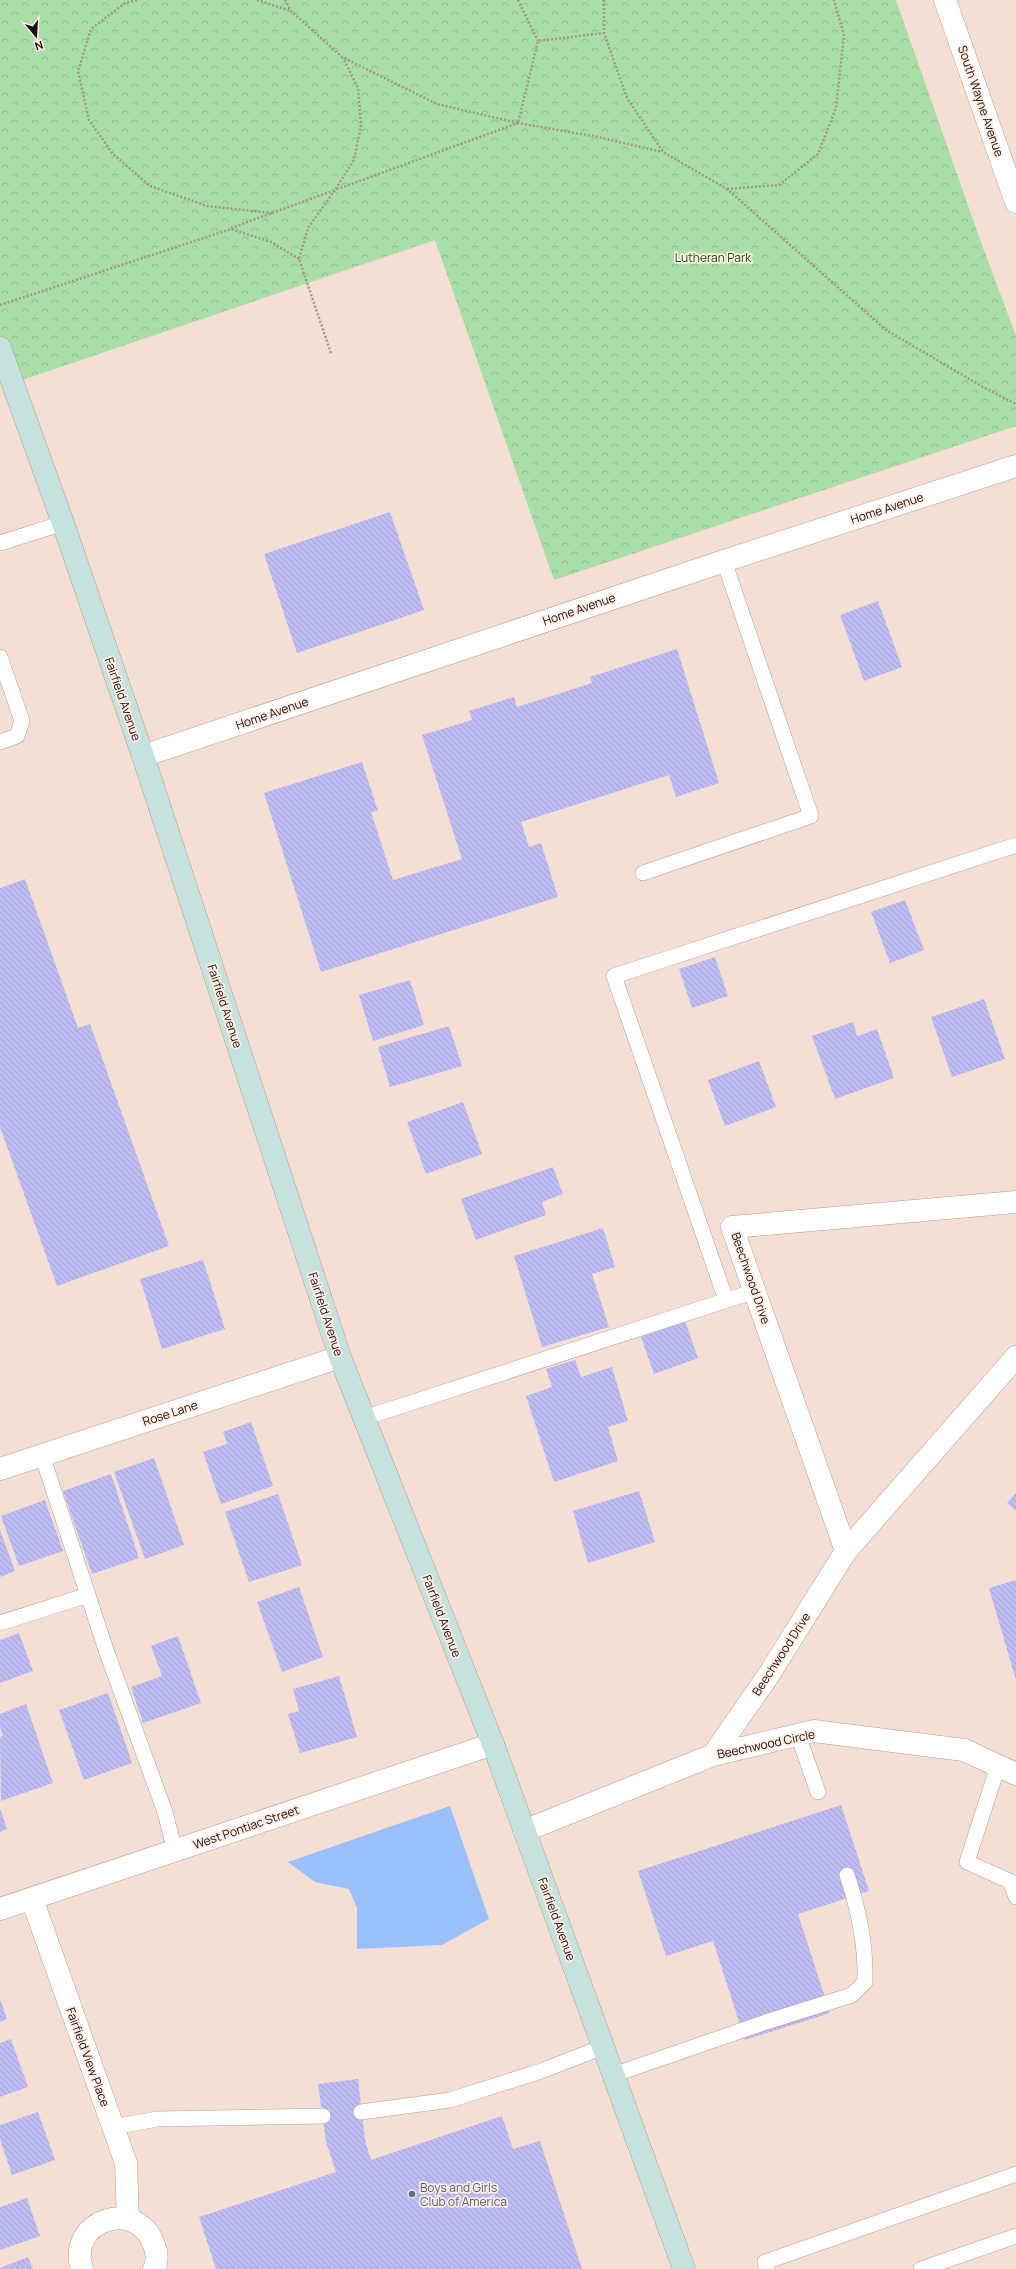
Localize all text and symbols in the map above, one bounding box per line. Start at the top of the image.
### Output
north arrow [16,16,56,56]
text: N [33,38,45,54]
street label: South Wayne Avenue [954,43,1008,159]
park label: Lutheran Park [675,249,752,266]
street label: Home Avenue [848,488,926,528]
street label: Home Avenue [540,589,618,629]
street label: Fairfield Avenue [101,655,145,743]
street label: Home Avenue [233,693,311,733]
street label: Fairfield Avenue [203,962,247,1050]
street label: Beechwood Drive [727,1230,775,1326]
street label: Fairfield Avenue [304,1270,348,1358]
street label: Rose Lane [140,1396,200,1430]
street label: Fairfield Avenue [418,1572,466,1660]
street label: Beechwood Drive [748,1609,814,1699]
street label: Beechwood Circle [715,1725,817,1763]
street label: West Pontiac Street [191,1801,301,1853]
street label: Fairfield Avenue [534,1875,580,1963]
street label: Fairfield View Place [62,2005,114,2109]
place label: Boys and Girls Club of America [420,2179,507,2210]
marker: Boys and Girls Club of America [407,2189,417,2199]

